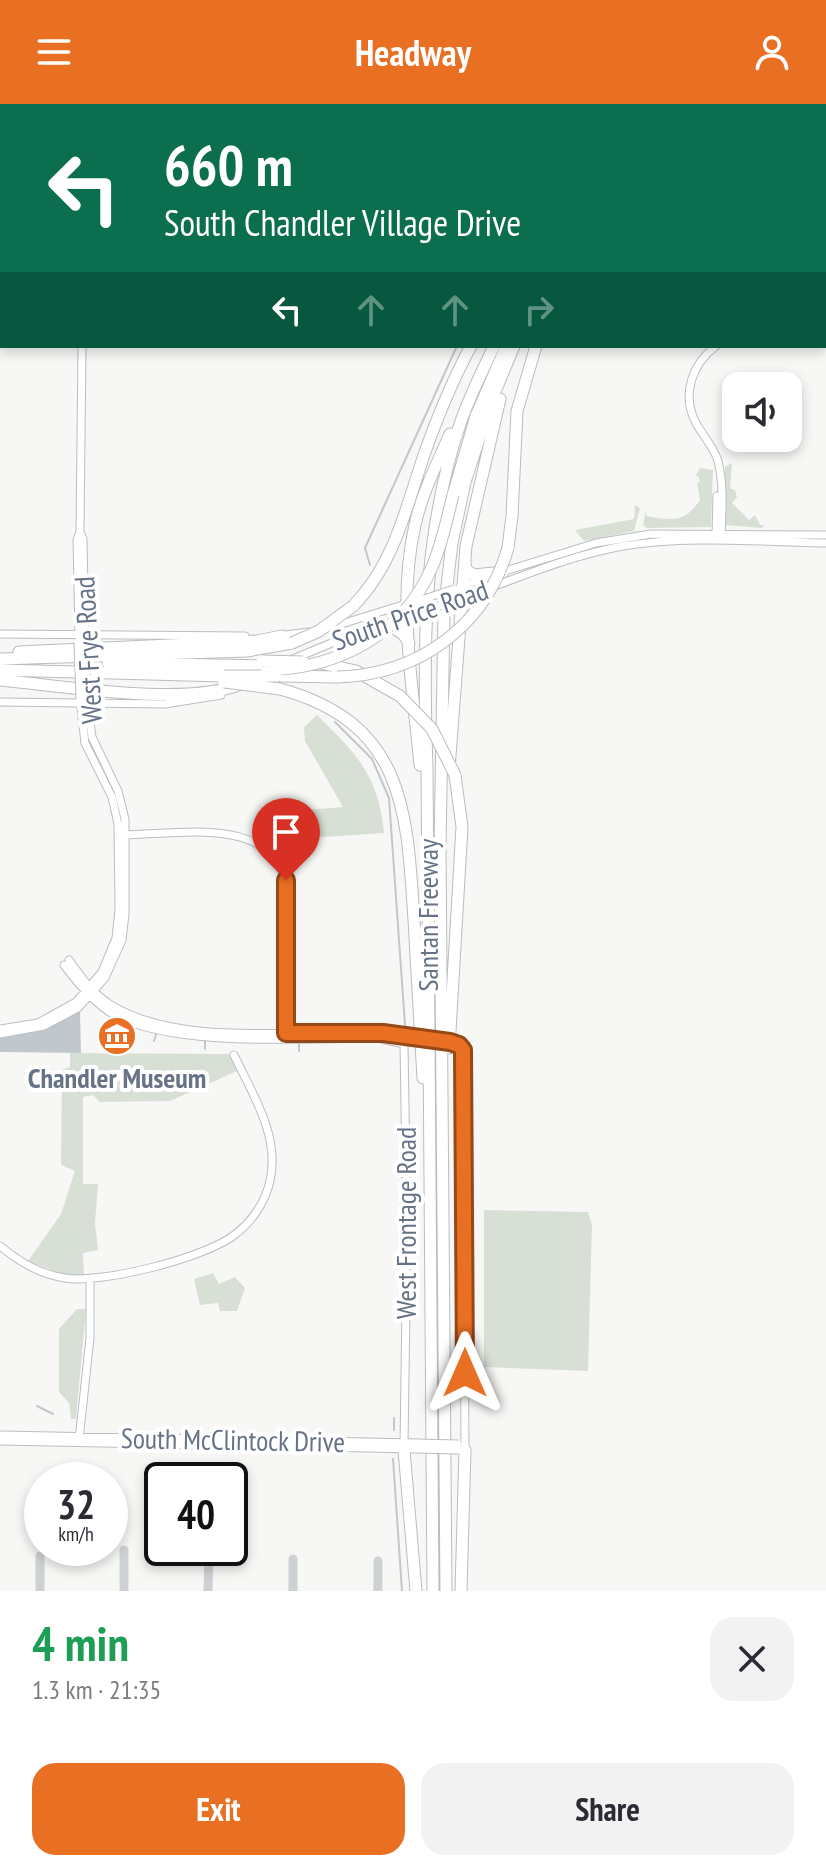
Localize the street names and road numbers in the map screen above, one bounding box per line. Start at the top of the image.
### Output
street label: South Price Road [327,571,493,658]
street label: West Frye Road [65,575,110,725]
street label: Santan Freeway [409,838,446,991]
street label: West Frontage Road [387,1127,424,1319]
street label: South McClintock Drive [121,1419,345,1460]

